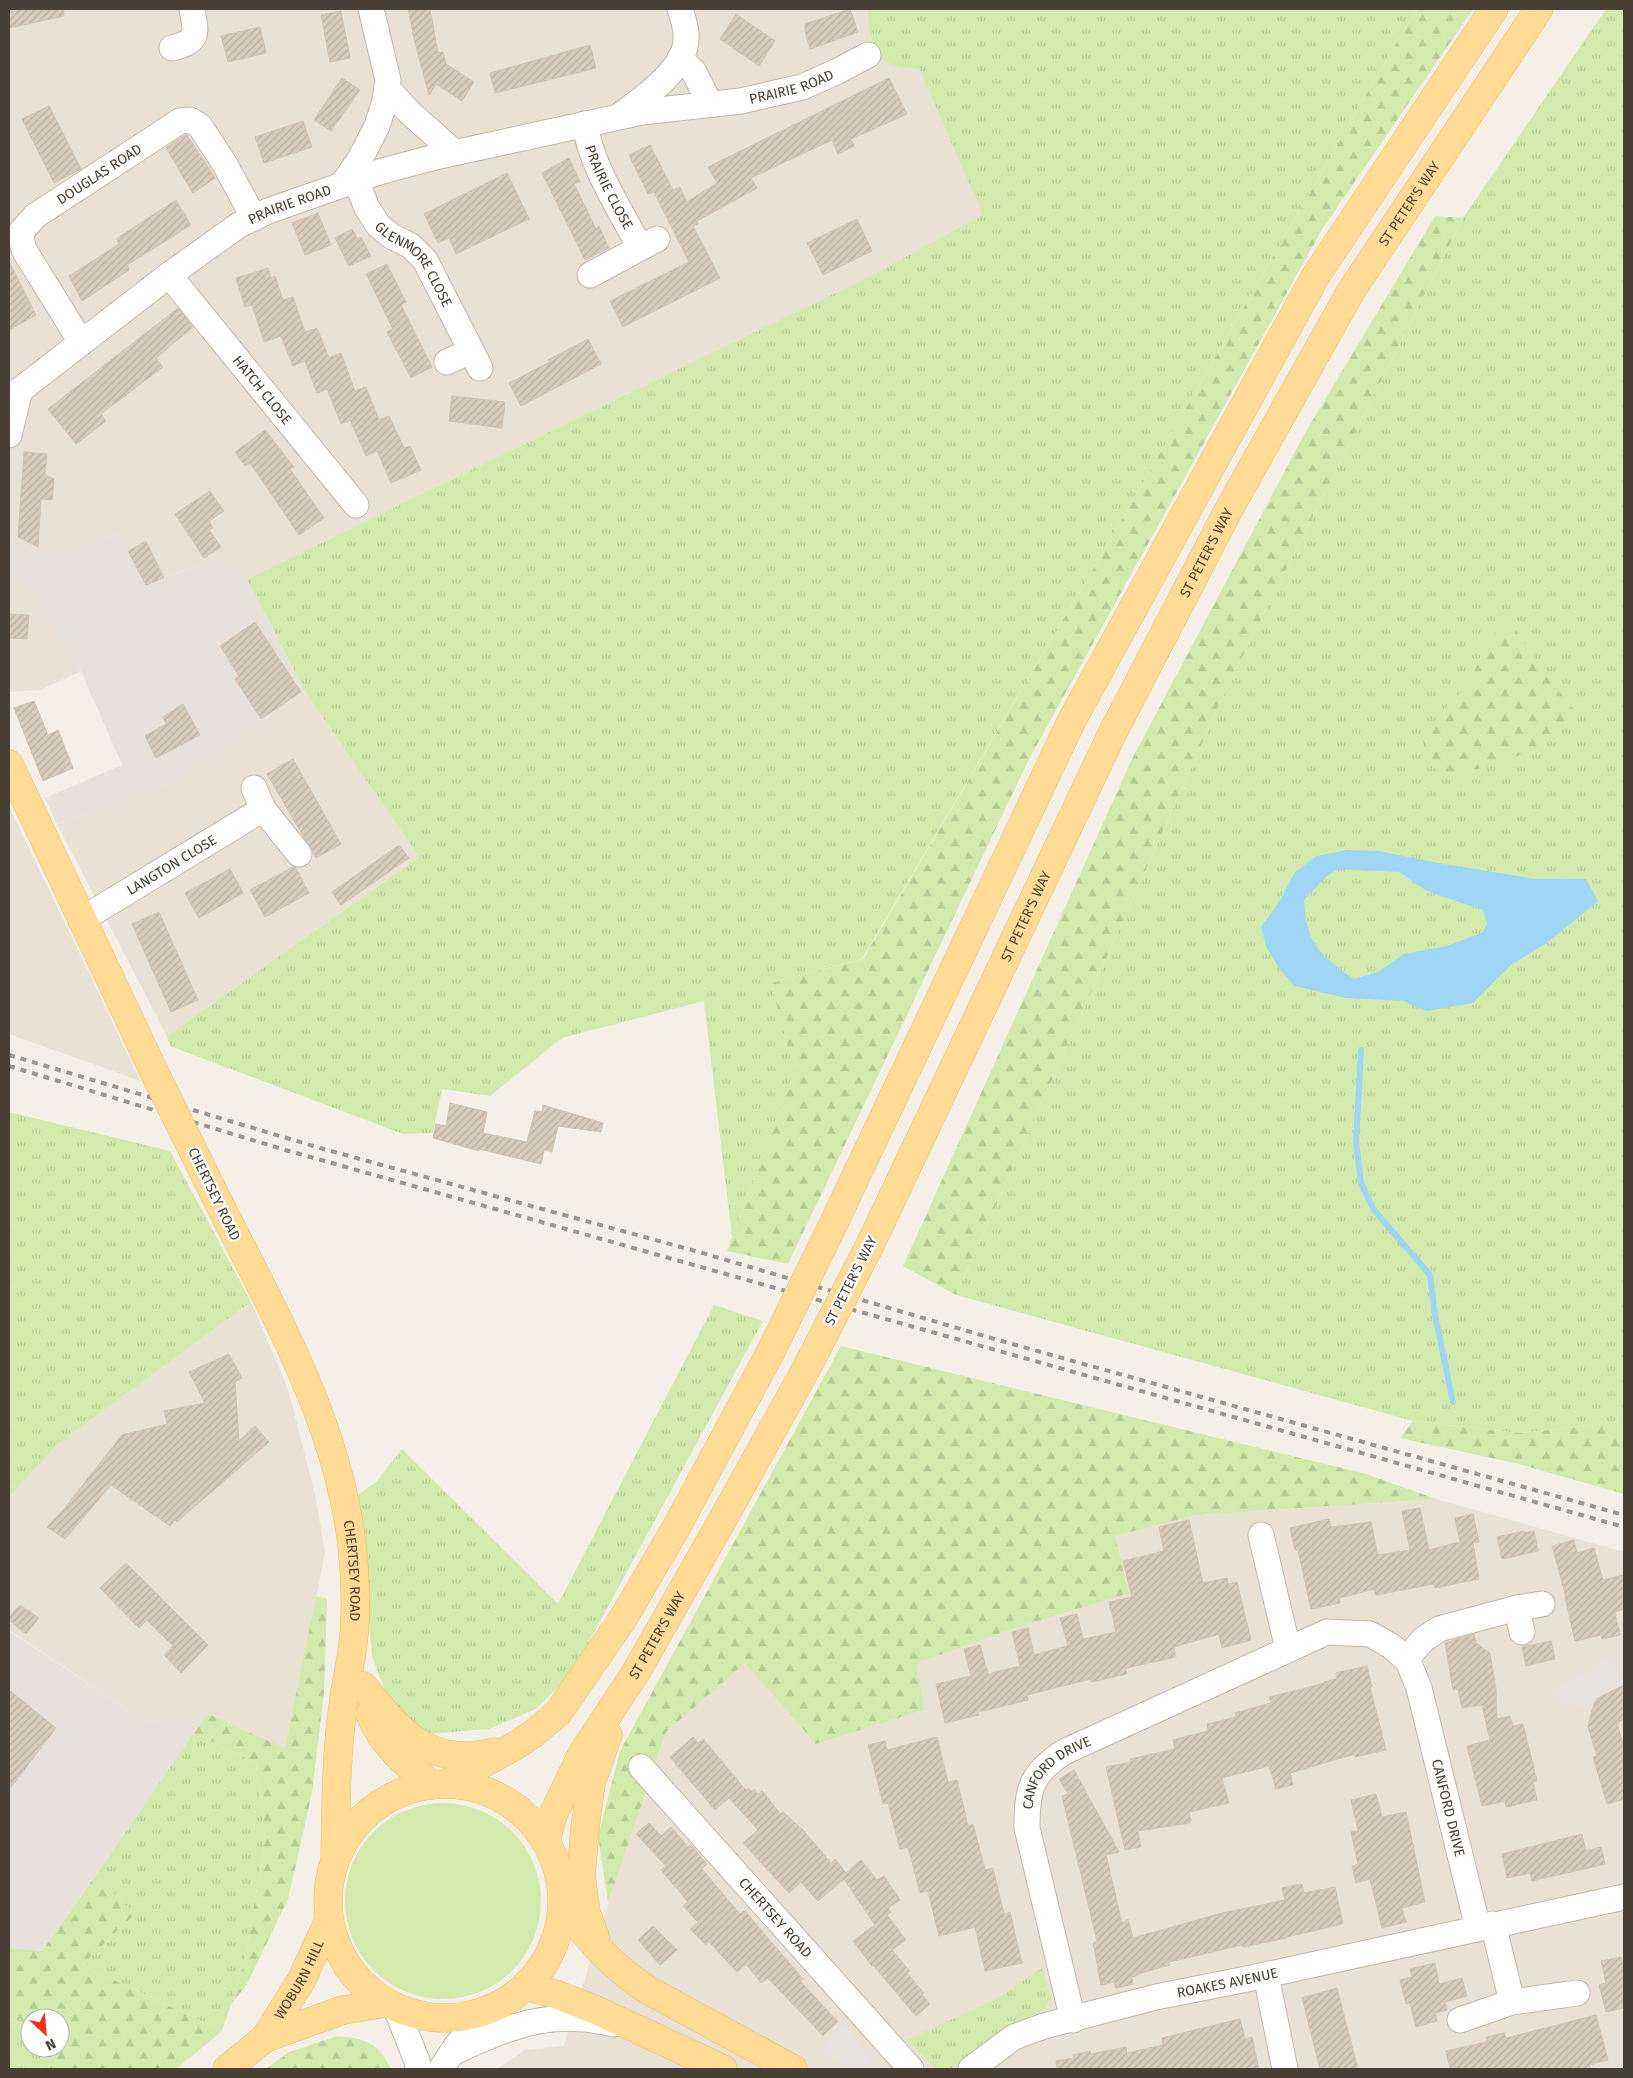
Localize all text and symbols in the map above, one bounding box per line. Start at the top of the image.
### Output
street label: PRAIRIE ROAD [747,66,836,107]
street label: DOUGLAS ROAD [53,140,145,208]
street label: PRAIRIE CLOSE [582,143,637,232]
street label: ST PETER'S WAY [1375,158,1444,249]
street label: PRAIRIE ROAD [245,181,333,228]
street label: GLENMORE CLOSE [371,218,456,310]
street label: HATCH CLOSE [229,352,295,428]
street label: ST PETER'S WAY [1176,505,1237,600]
street label: LANGTON CLOSE [124,831,219,899]
street label: ST PETER'S WAY [997,868,1055,964]
street label: CHERTSEY ROAD [184,1145,244,1243]
street label: ST PETER'S WAY [821,1233,881,1329]
street label: CHERTSEY ROAD [340,1519,364,1622]
street label: ST PETER'S WAY [625,1588,689,1682]
street label: CANFORD DRIVE [1019,1732,1093,1810]
street label: CANFORD DRIVE [1428,1757,1469,1858]
street label: CHERTSEY ROAD [735,1874,816,1961]
street label: WOBURN HILL [270,1937,327,2022]
street label: ROAKES AVENUE [1175,1964,1279,2001]
north arrow [20,2008,70,2058]
text: N [43,2035,58,2054]

